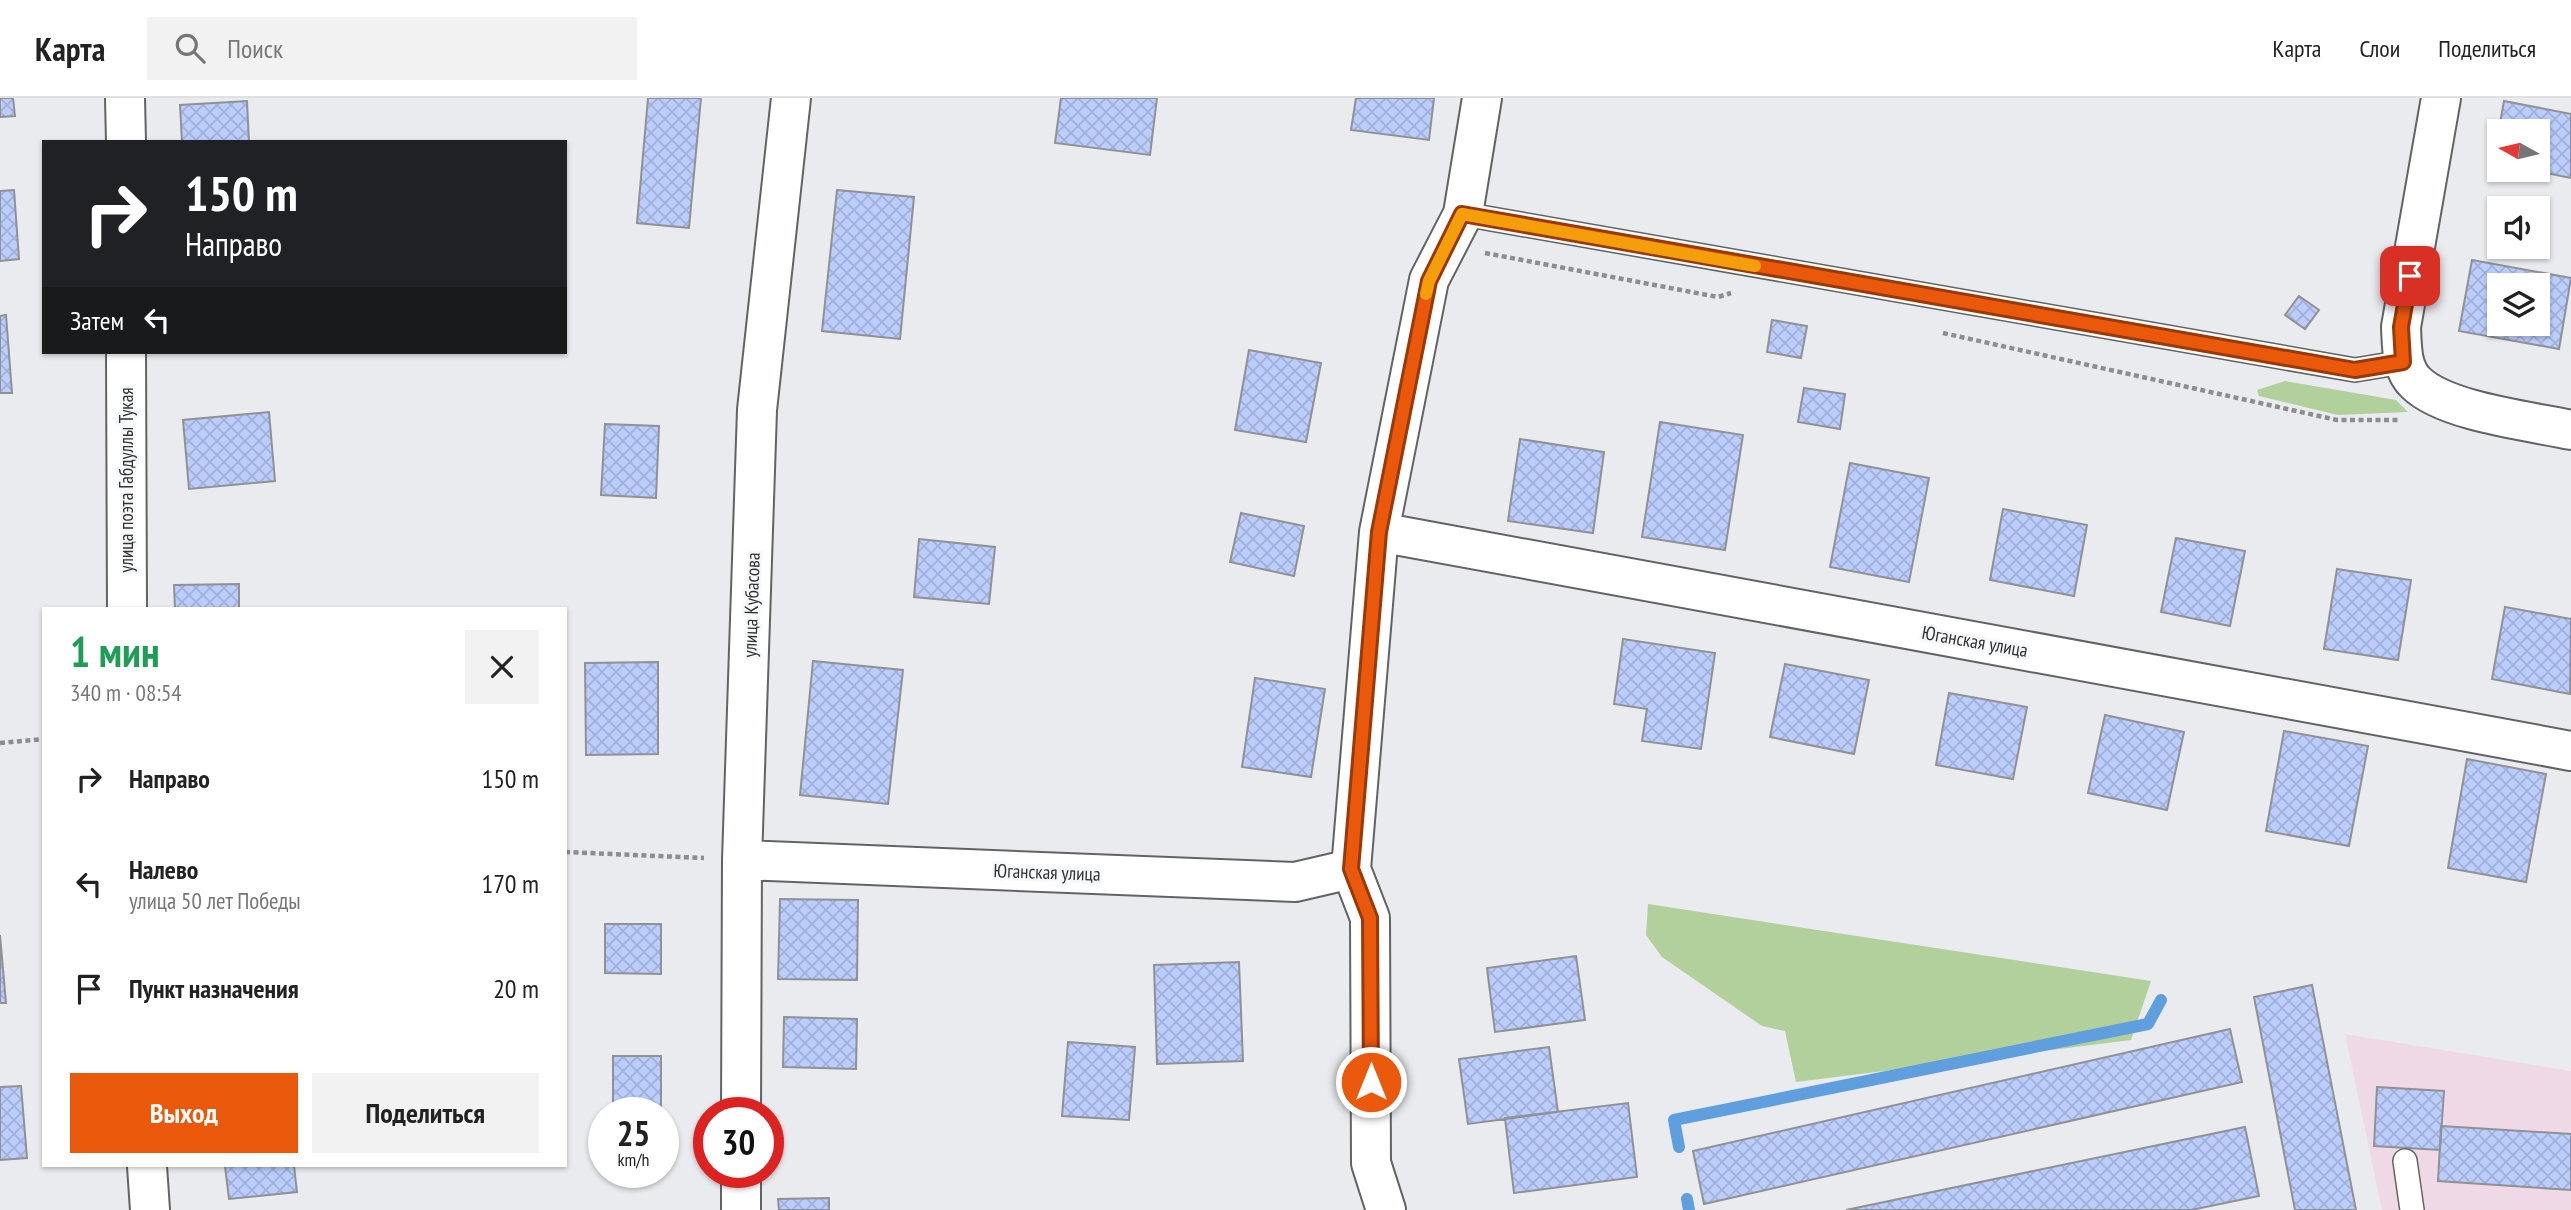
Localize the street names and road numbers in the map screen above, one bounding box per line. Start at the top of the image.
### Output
street label: улица поэта Габдуллы Тукая [114,387,138,573]
street label: улица Кубасова [737,552,765,658]
street label: Юганская улица [1920,620,2030,662]
street label: Юганская улица [993,858,1101,886]

